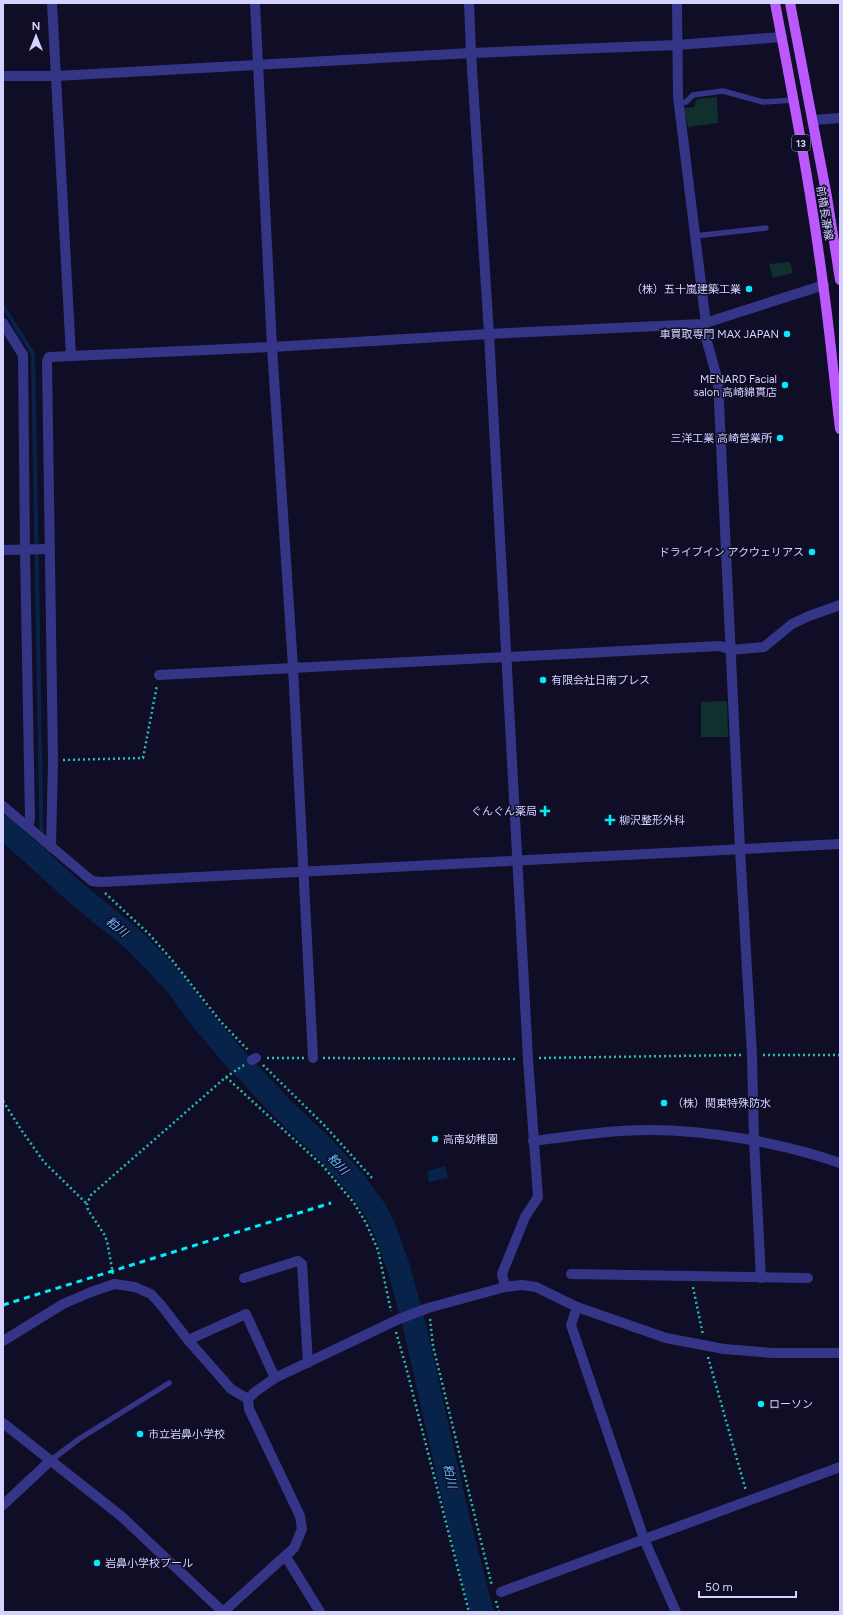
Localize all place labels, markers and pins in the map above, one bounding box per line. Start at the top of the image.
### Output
place label: （株）五十嵐建築工業 [631,283,741,296]
marker: （株）五十嵐建築工業 [744,284,754,294]
place label: 車買取専門 MAX JAPAN [660,328,779,341]
marker: 車買取専門 MAX JAPAN [782,329,792,339]
place label: MENARD Facial salon 高崎綿貫店 [694,373,777,399]
marker: MENARD Facial salon 高崎綿貫店 [780,380,790,390]
place label: 三洋工業 高崎営業所 [670,432,773,445]
marker: 三洋工業 高崎営業所 [775,433,785,443]
place label: ドライブイン アクウェリアス [659,546,804,559]
marker: ドライブイン アクウェリアス [807,547,817,557]
place label: 有限会社日南プレス [551,674,650,687]
marker: 有限会社日南プレス [538,675,548,685]
place label: ぐんぐん薬局 [471,805,537,818]
marker: ぐんぐん薬局 [540,806,550,816]
marker: 柳沢整形外科 [604,814,616,826]
place label: 柳沢整形外科 [619,814,685,827]
place label: （株）関東特殊防水 [672,1097,771,1110]
marker: （株）関東特殊防水 [659,1098,669,1108]
place label: 高南幼稚園 [443,1133,498,1146]
marker: 高南幼稚園 [430,1134,440,1144]
place label: ローソン [769,1398,813,1411]
marker: ローソン [756,1399,766,1409]
place label: 市立岩鼻小学校 [148,1428,225,1441]
marker: 市立岩鼻小学校 [135,1429,145,1439]
place label: 岩鼻小学校プール [105,1557,193,1570]
marker: 岩鼻小学校プール [92,1558,102,1568]

